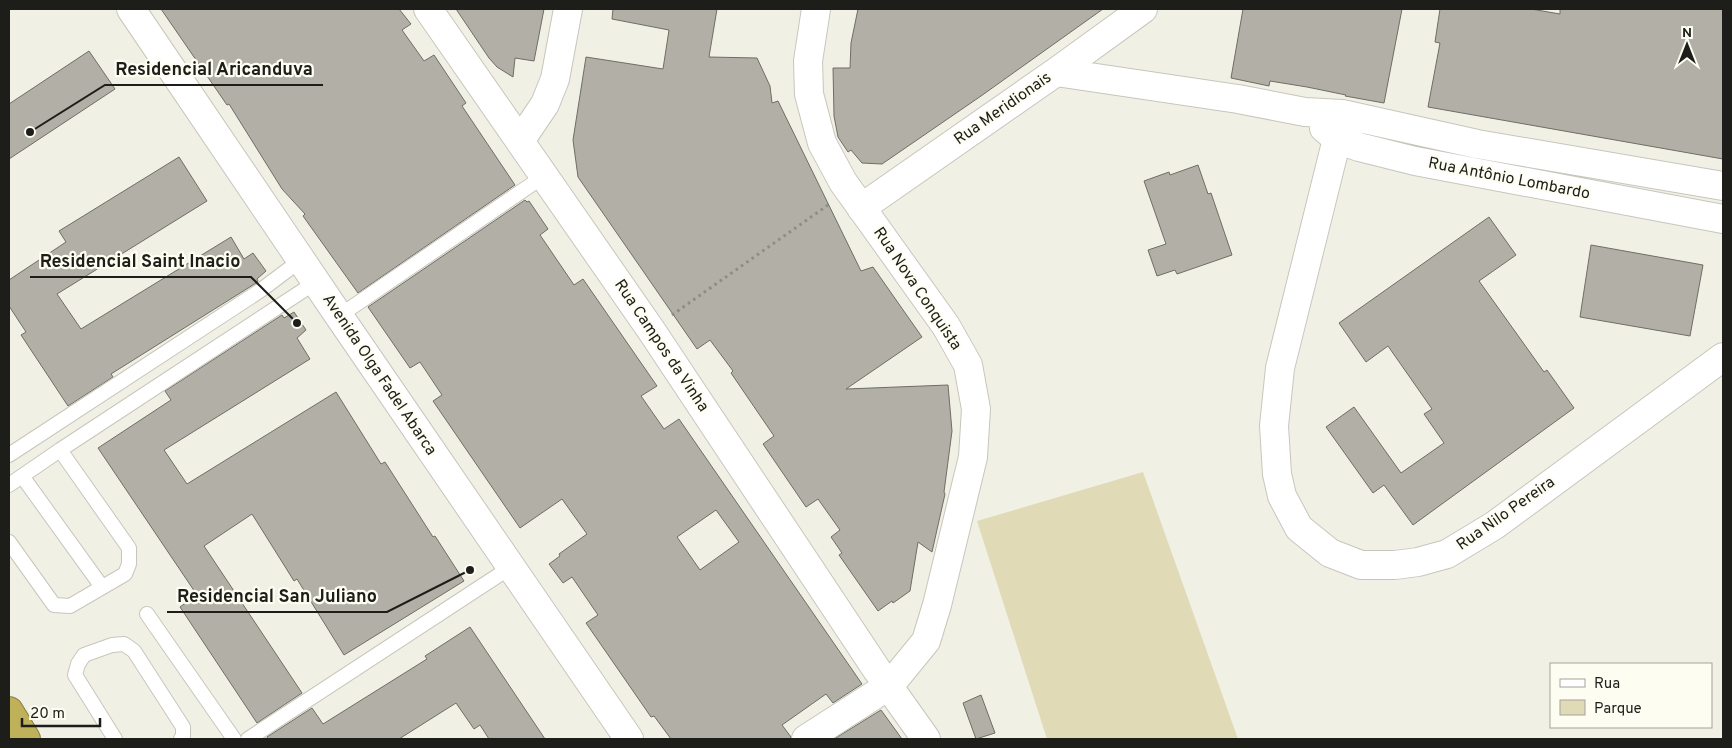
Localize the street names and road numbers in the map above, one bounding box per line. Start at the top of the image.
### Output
street label: Rua Meridionais [950,68,1056,150]
street label: Rua Antônio Lombardo [1426,154,1592,205]
street label: Rua Nova Conquista [868,224,966,354]
street label: Rua Campos da Vinha [609,276,713,416]
street label: Avenida Olga Fadel Abarca [317,290,441,460]
street label: Rua Nilo Pereira [1453,473,1559,555]

